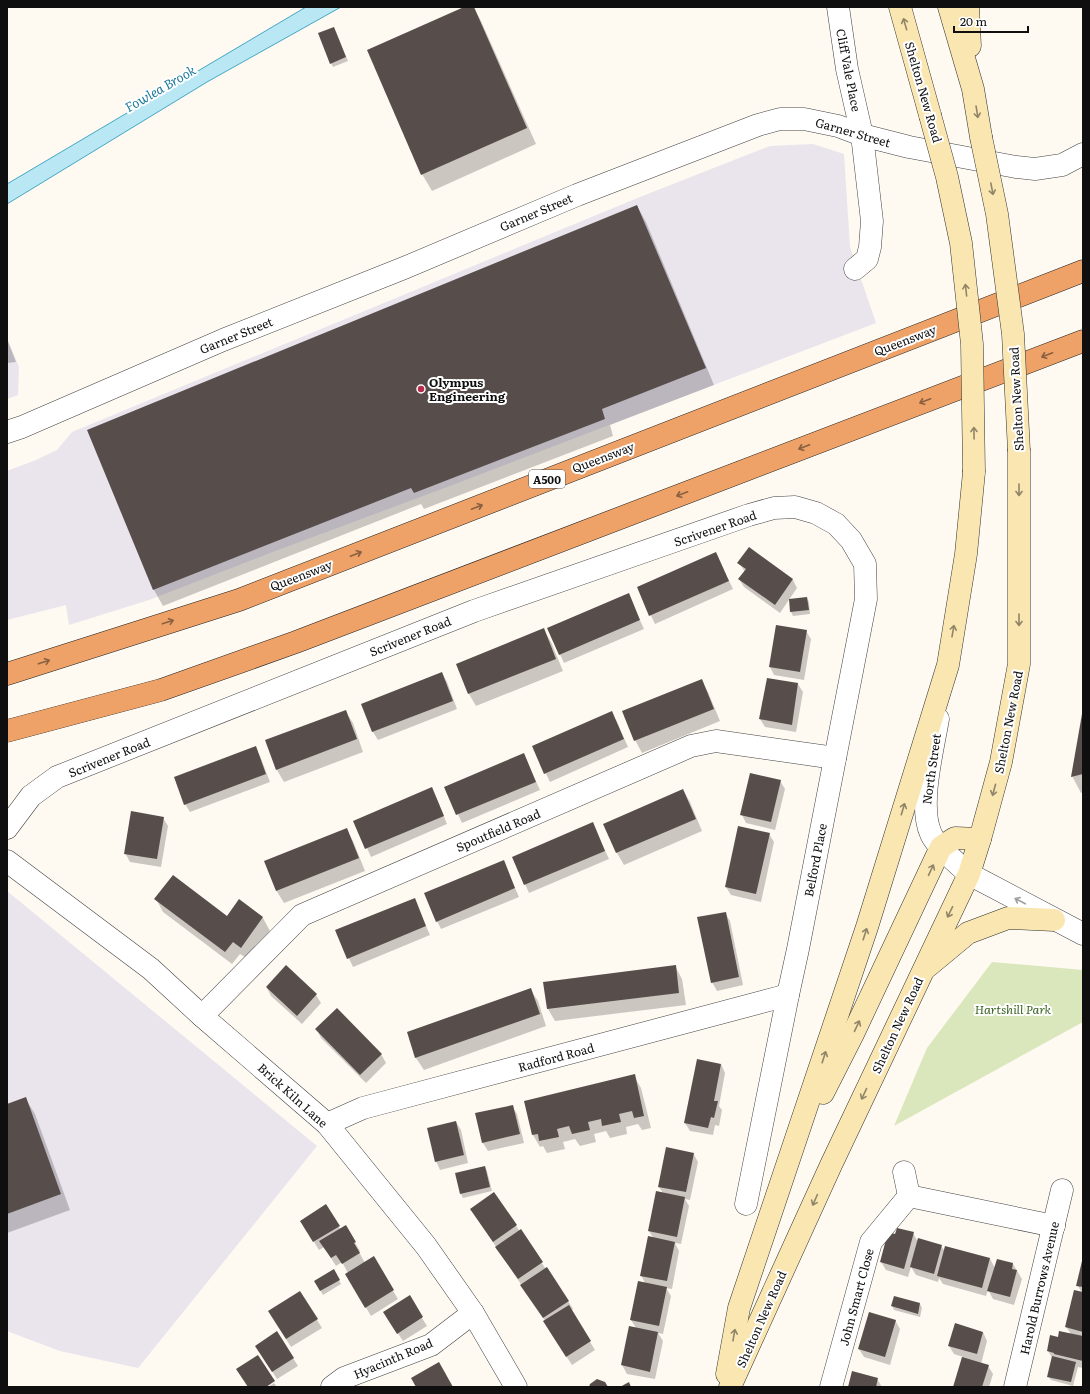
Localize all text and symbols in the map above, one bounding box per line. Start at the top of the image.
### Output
scale bar [954,8,1028,34]
text: 20 m [960,12,987,30]
one-way arrow [901,18,908,31]
street label: Cliff Vale Place [832,27,866,113]
street label: Shelton New Road [901,39,947,145]
water label: Fowlea Brook [121,60,200,116]
one-way arrow [973,105,981,118]
street label: Garner Street [813,113,893,151]
one-way arrow [988,182,996,195]
street label: Garner Street [497,189,575,235]
one-way arrow [962,284,970,297]
street label: Garner Street [197,312,275,358]
street label: Queensway [871,320,939,360]
street label: Shelton New Road [1004,346,1028,452]
one-way arrow [1041,351,1053,359]
place label: Olympus Engineering [429,373,506,405]
marker: Olympus Engineering [416,384,426,394]
one-way arrow [920,397,932,405]
one-way arrow [970,427,977,440]
street label: Queensway [569,437,637,477]
one-way arrow [798,444,810,452]
road number: A500 [529,470,565,488]
one-way arrow [1015,483,1023,496]
one-way arrow [677,490,689,498]
one-way arrow [470,502,482,510]
street label: Scrivener Road [671,505,759,551]
one-way arrow [349,549,361,557]
street label: Queensway [267,555,335,595]
street label: Scrivener Road [366,611,454,661]
one-way arrow [1015,613,1023,626]
one-way arrow [161,618,174,625]
one-way arrow [950,625,958,638]
one-way arrow [37,658,50,665]
street label: Shelton New Road [989,668,1027,775]
street label: Scrivener Road [65,732,153,782]
street label: North Street [917,732,945,806]
one-way arrow [990,783,997,796]
one-way arrow [900,803,907,816]
street label: Spoutfield Road [453,804,544,856]
street label: Belford Place [799,822,831,898]
one-way arrow [928,864,935,876]
one-way arrow [1014,897,1026,905]
one-way arrow [946,906,954,918]
one-way arrow [861,928,869,940]
street label: Shelton New Road [867,973,927,1076]
park label: Hartshill Park [975,1000,1052,1018]
one-way arrow [854,1020,861,1032]
street label: Radford Road [516,1038,597,1076]
one-way arrow [821,1051,828,1064]
street label: Brick Kiln Lane [254,1059,332,1131]
one-way arrow [860,1087,867,1099]
one-way arrow [811,1194,818,1206]
street label: Harold Burrows Avenue [1015,1220,1063,1356]
street label: John Smart Close [834,1246,878,1348]
street label: Shelton New Road [732,1267,791,1370]
one-way arrow [730,1329,738,1342]
street label: Hyacinth Road [351,1333,436,1383]

